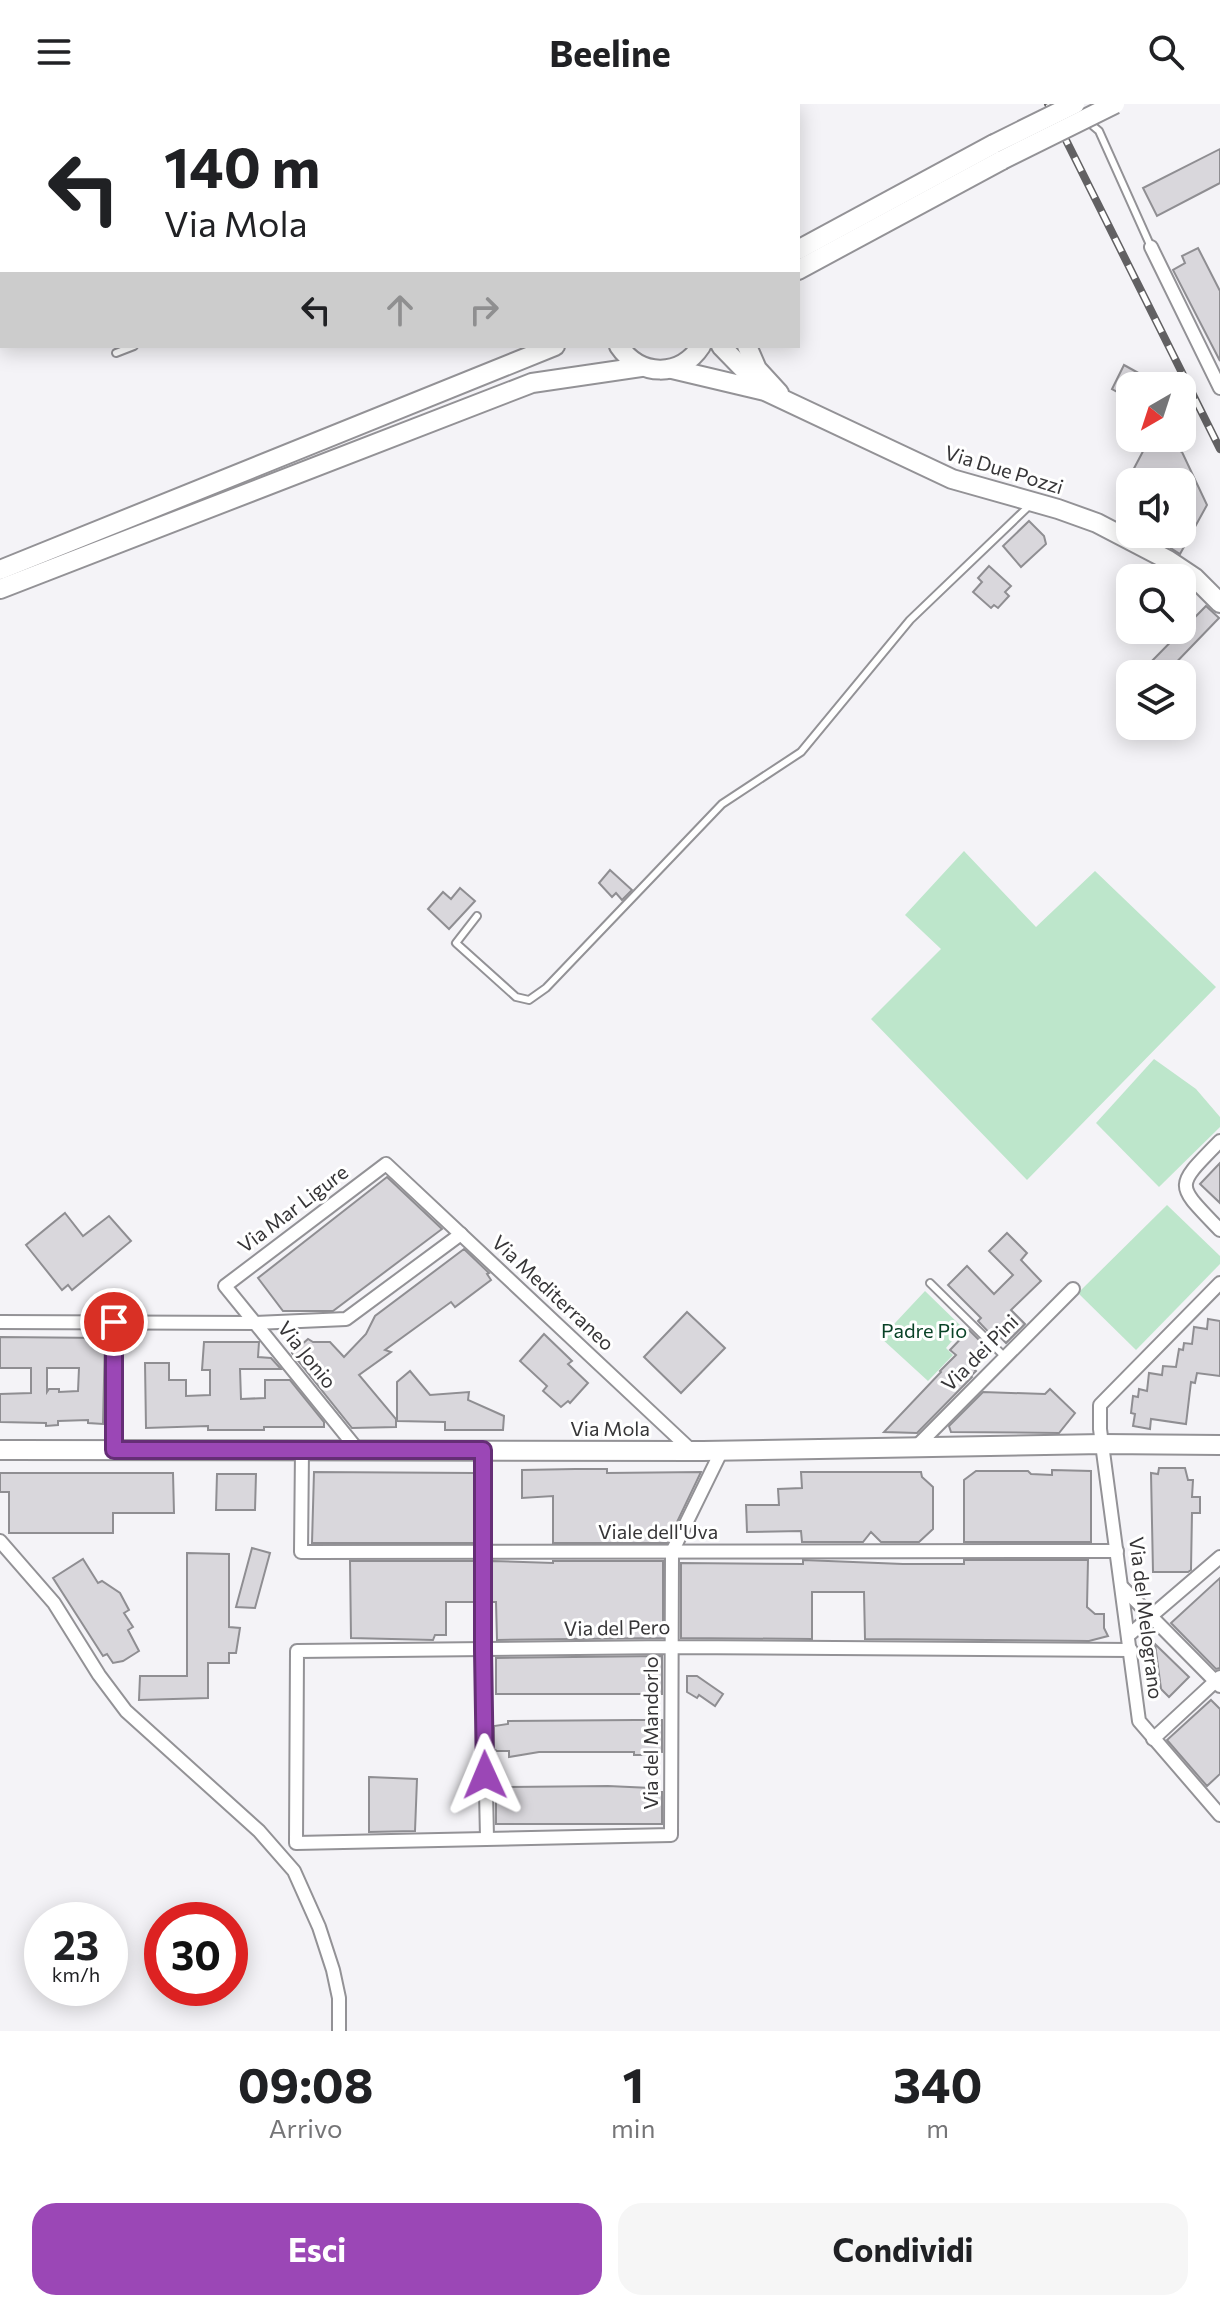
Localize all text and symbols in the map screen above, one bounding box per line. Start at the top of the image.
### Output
icon: menu [32,30,76,74]
text: Beeline [549,30,671,74]
icon: search [1144,30,1188,74]
text: 140 m [164,131,320,200]
icon: left [32,136,136,240]
text: Via Mola [164,200,308,244]
icon: left [294,288,338,332]
icon: ahead [378,288,422,332]
icon: right [462,288,506,332]
north arrow [1116,372,1196,452]
map controls [1116,372,1196,740]
street label: Via Due Pozzi [942,440,1066,498]
button: sound [1116,468,1196,548]
button: search [1116,564,1196,644]
button: layers [1116,660,1196,740]
street label: Via Mar Ligure [233,1159,352,1257]
street label: Via Mediterraneo [488,1230,620,1355]
pin [80,1288,148,1356]
icon: arrive [92,1300,136,1344]
street label: Via dei Pini [936,1309,1023,1396]
street label: Via Jonio [273,1316,342,1393]
park label: Padre Pio [881,1318,967,1342]
street label: Via Mola [570,1416,650,1440]
street label: Viale dell'Uva [598,1519,718,1543]
street label: Via del Melograno [1125,1535,1169,1700]
street label: Via del Pero [564,1614,670,1640]
street label: Via del Mandorlo [638,1656,662,1810]
position arrow [443,1733,527,1817]
speed limit sign: 30 [144,1902,248,2006]
text: 23 [53,1919,99,1968]
text: km/h [52,1962,100,1986]
text: 09:08 [238,2054,373,2113]
text: 1 [622,2054,644,2113]
text: 340 [893,2054,982,2113]
text: Arrivo [269,2112,342,2143]
text: min [611,2112,655,2143]
text: m [926,2112,949,2143]
button: Esci [32,2203,602,2295]
button: Condividi [618,2203,1188,2295]

